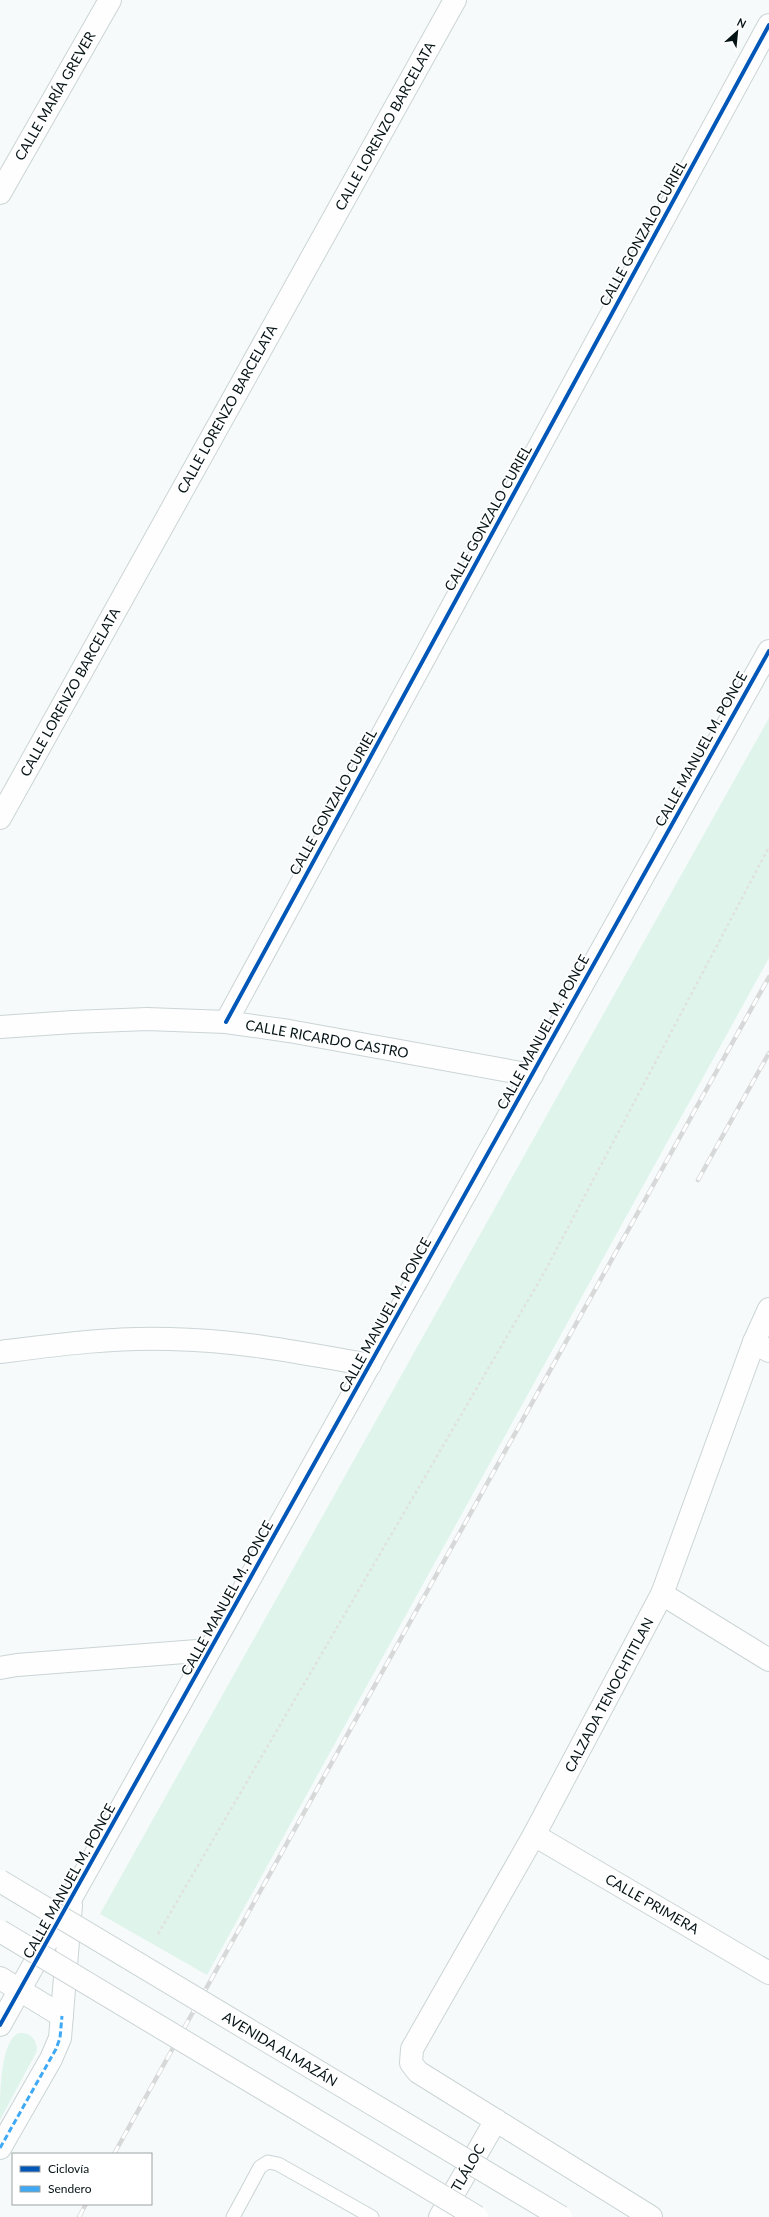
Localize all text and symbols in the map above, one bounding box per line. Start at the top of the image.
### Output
north arrow [717,12,757,52]
text: N [735,15,748,30]
street label: CALLE MARÍA GREVER [11,28,99,163]
street label: CALLE LORENZO BARCELATA [331,38,438,213]
street label: CALLE GONZALO CURIEL [595,157,690,309]
street label: CALLE LORENZO BARCELATA [173,321,280,496]
street label: CALLE GONZALO CURIEL [440,442,535,594]
street label: CALLE LORENZO BARCELATA [16,604,123,779]
street label: CALLE MANUEL M. PONCE [651,668,750,829]
street label: CALLE GONZALO CURIEL [285,726,380,878]
street label: CALLE MANUEL M. PONCE [493,951,592,1112]
street label: CALLE RICARDO CASTRO [244,1016,410,1061]
street label: CALLE MANUEL M. PONCE [335,1234,434,1395]
street label: CALLE MANUEL M. PONCE [177,1517,276,1678]
street label: CALZADA TENOCHTITLAN [561,1615,657,1775]
street label: CALLE MANUEL M. PONCE [19,1800,118,1961]
street label: CALLE PRIMERA [602,1870,703,1938]
street label: AVENIDA ALMAZÁN [220,2008,341,2090]
street label: TLÁLOC [447,2140,488,2195]
legend [12,2153,152,2205]
text: Ciclovía [48,2161,89,2176]
text: Sendero [48,2181,92,2196]

